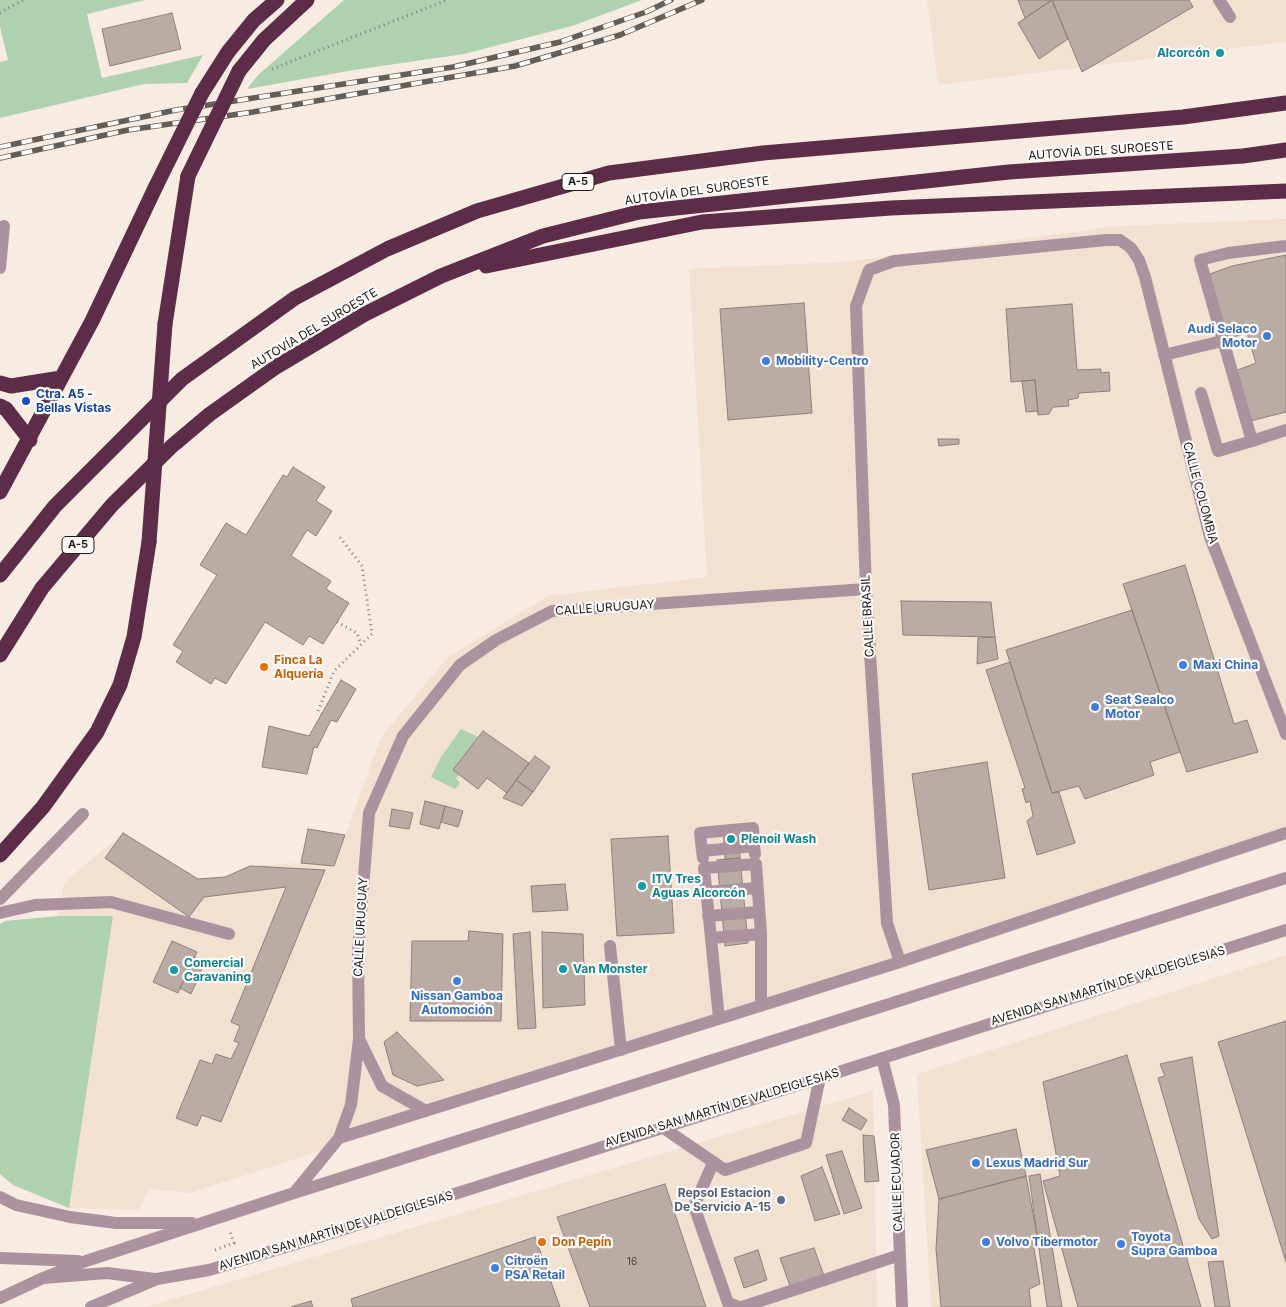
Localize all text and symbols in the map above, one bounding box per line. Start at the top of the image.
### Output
place label: Alcorcón [1157,46,1210,60]
marker: Alcorcón [1214,47,1226,59]
street label: AUTOVÍA DEL SUROESTE [1028,139,1174,163]
road number: A-5 [562,173,594,190]
street label: AUTOVÍA DEL SUROESTE [624,174,770,208]
street label: AUTOVÍA DEL SUROESTE [248,285,380,373]
place label: Audi Selaco Motor [1187,322,1257,350]
marker: Audi Selaco Motor [1261,330,1273,342]
place label: Mobility-Centro [776,354,869,368]
marker: Mobility-Centro [760,355,772,367]
place label: Ctra. A5 - Bellas Vistas [36,387,111,415]
marker: Ctra. A5 - Bellas Vistas [20,395,32,407]
street label: CALLE COLOMBIA [1179,441,1221,545]
road number: A-5 [62,536,94,554]
street label: CALLE BRASIL [859,574,877,658]
street label: CALLE URUGUAY [555,597,655,619]
place label: Finca La Alquería [274,653,324,681]
place label: Maxi China [1193,658,1258,672]
marker: Maxi China [1177,659,1189,671]
marker: Finca La Alquería [258,661,270,673]
place label: Seat Sealco Motor [1105,693,1174,721]
marker: Seat Sealco Motor [1089,701,1101,713]
place label: Plenoil Wash [741,832,816,846]
marker: Plenoil Wash [725,833,737,845]
place label: ITV Tres Aguas Alcorcón [652,872,745,900]
street label: CALLE URUGUAY [351,877,371,977]
marker: ITV Tres Aguas Alcorcón [636,880,648,892]
street label: AVENIDA SAN MARTÍN DE VALDEIGLESIAS [989,943,1227,1029]
place label: Comercial Caravaning [184,956,251,984]
place label: Van Monster [573,962,648,976]
marker: Van Monster [557,963,569,975]
marker: Comercial Caravaning [168,964,180,976]
marker: Nissan Gamboa Automoción [451,975,463,987]
place label: Nissan Gamboa Automoción [411,989,503,1017]
street label: AVENIDA SAN MARTÍN DE VALDEIGLESIAS [603,1065,841,1151]
street label: CALLE ECUADOR [888,1132,906,1232]
place label: Lexus Madrid Sur [986,1156,1088,1170]
marker: Lexus Madrid Sur [970,1157,982,1169]
place label: Repsol Estacion De Servicio A-15 [674,1186,771,1214]
street label: AVENIDA SAN MARTÍN DE VALDEIGLESIAS [217,1188,455,1274]
marker: Repsol Estacion De Servicio A-15 [775,1194,787,1206]
place label: Toyota Supra Gamboa [1131,1230,1217,1258]
place label: Don Pepín [552,1235,611,1249]
place label: Volvo Tibermotor [996,1235,1098,1249]
marker: Don Pepín [536,1236,548,1248]
marker: Volvo Tibermotor [980,1236,992,1248]
marker: Toyota Supra Gamboa [1115,1238,1127,1250]
place label: Citroën PSA Retail [505,1254,565,1282]
house number: 16 [627,1256,637,1268]
marker: Citroën PSA Retail [489,1262,501,1274]

